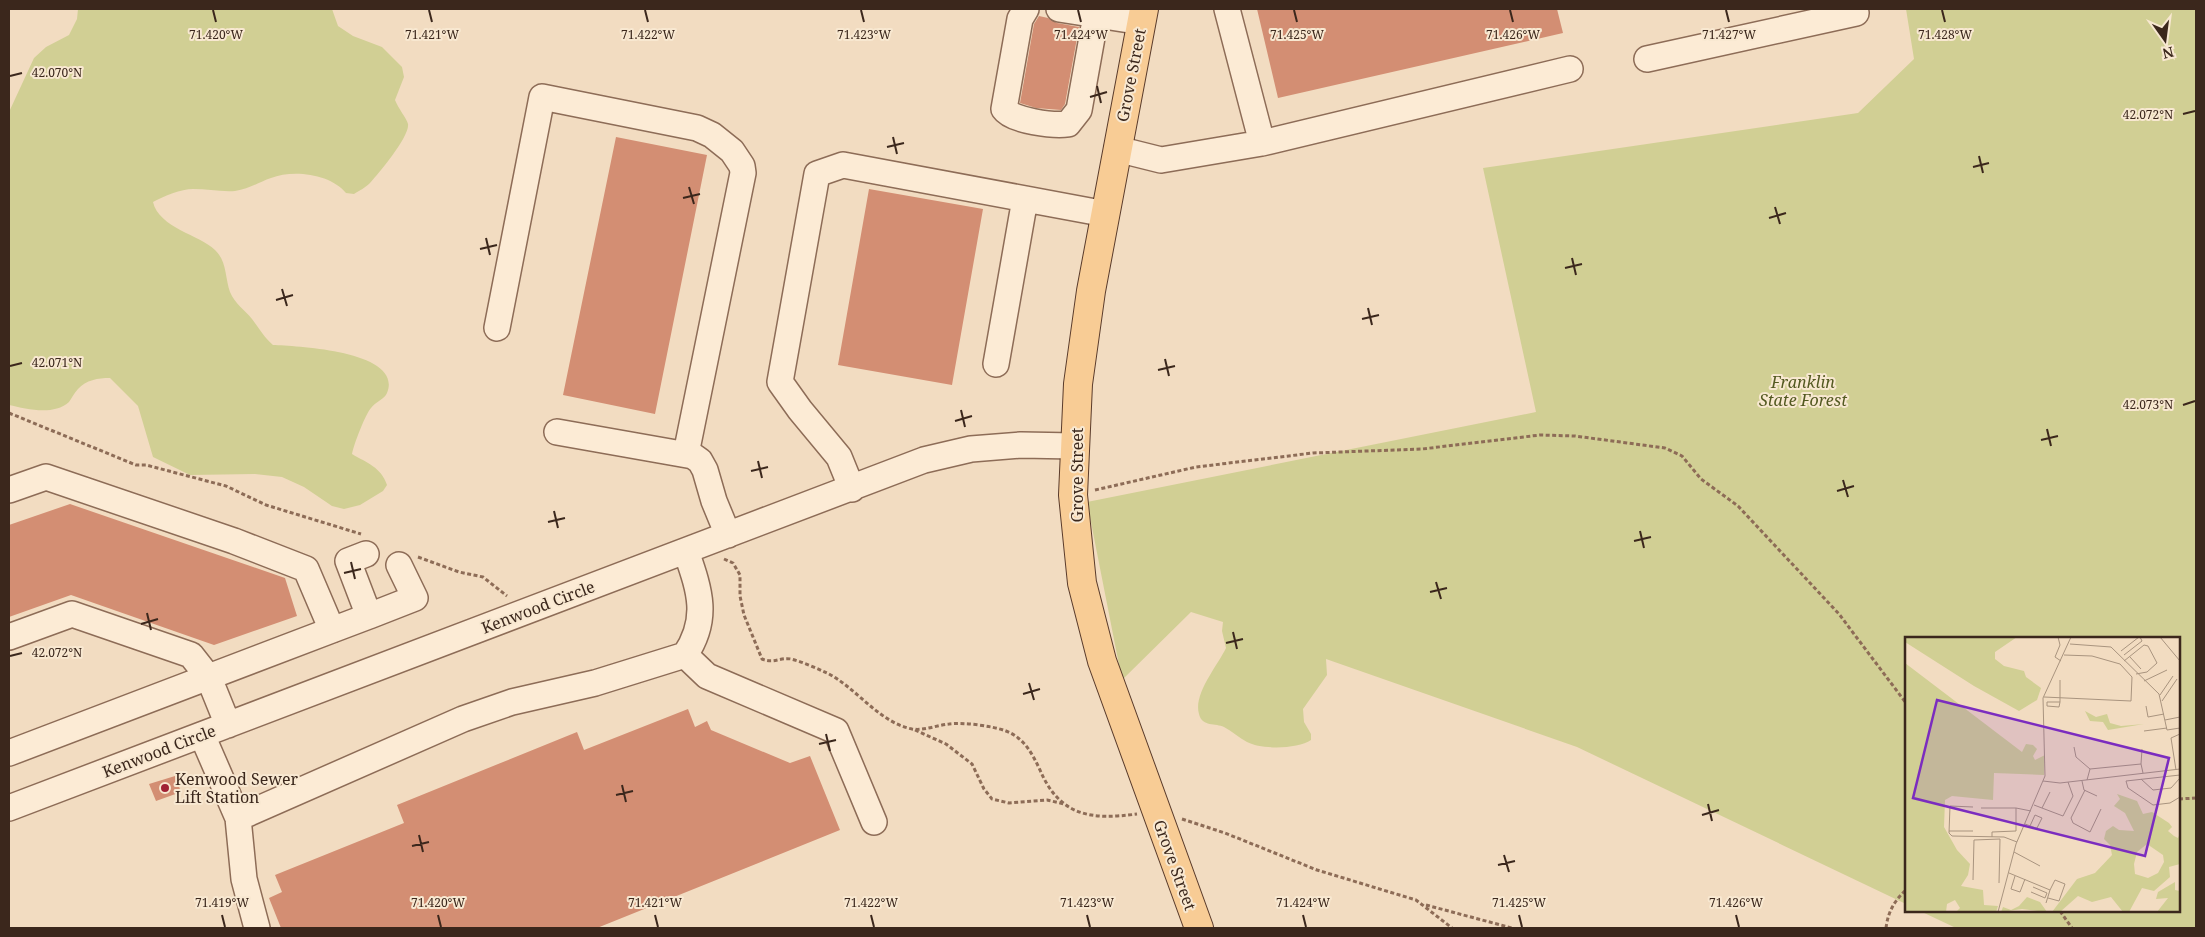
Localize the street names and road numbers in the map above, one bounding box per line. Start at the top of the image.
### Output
street label: Grove Street [1111,26,1151,124]
street label: Grove Street [1066,427,1088,522]
street label: Kenwood Circle [478,575,598,639]
street label: Kenwood Circle [99,719,219,783]
street label: Grove Street [1148,817,1202,914]

